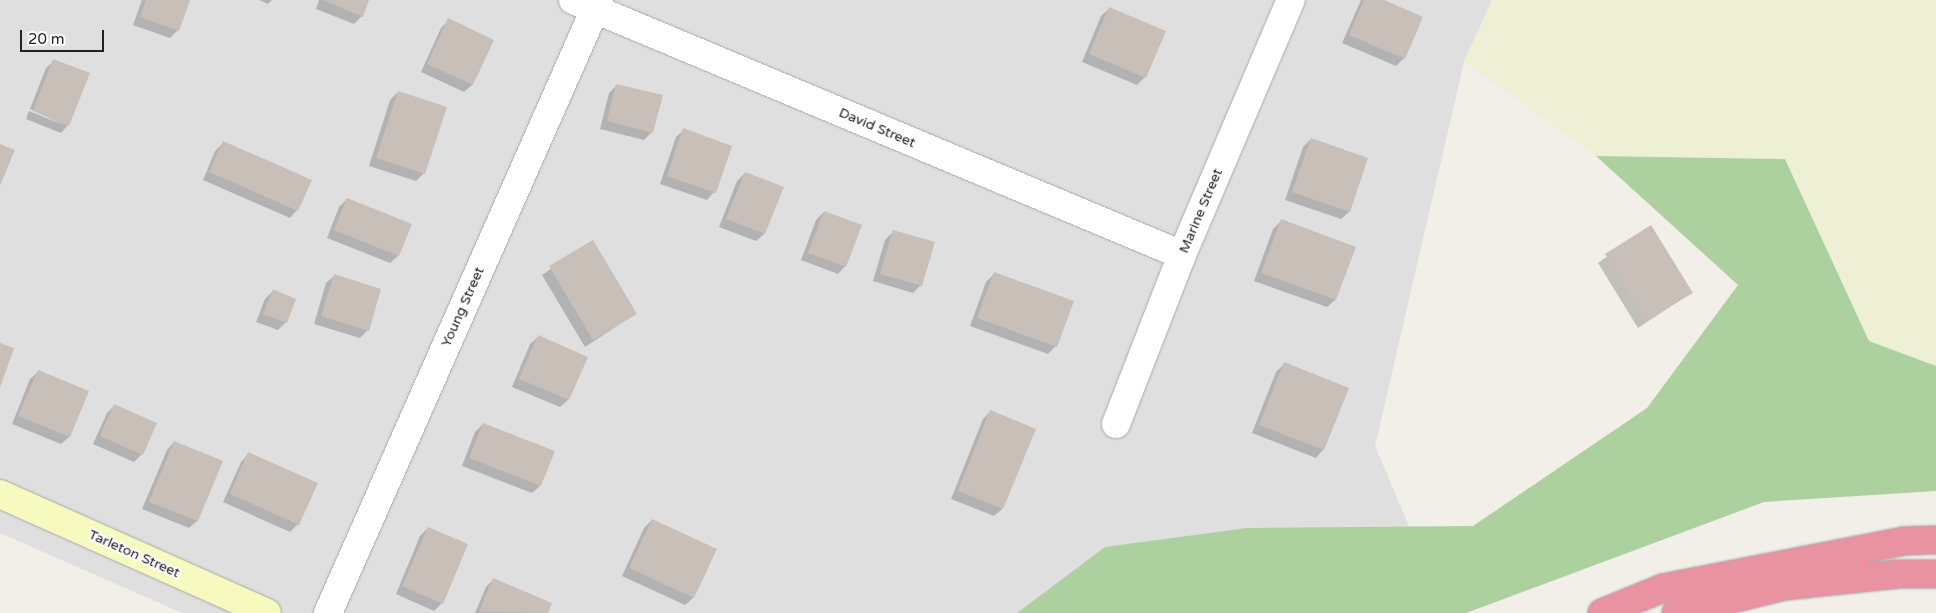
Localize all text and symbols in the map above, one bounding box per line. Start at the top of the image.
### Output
scale bar [22,20,106,52]
text: 20 m [28,30,65,48]
street label: David Street [836,104,918,152]
street label: Marine Street [1176,166,1226,256]
street label: Young Street [438,264,488,350]
street label: Tarleton Street [86,526,182,582]

